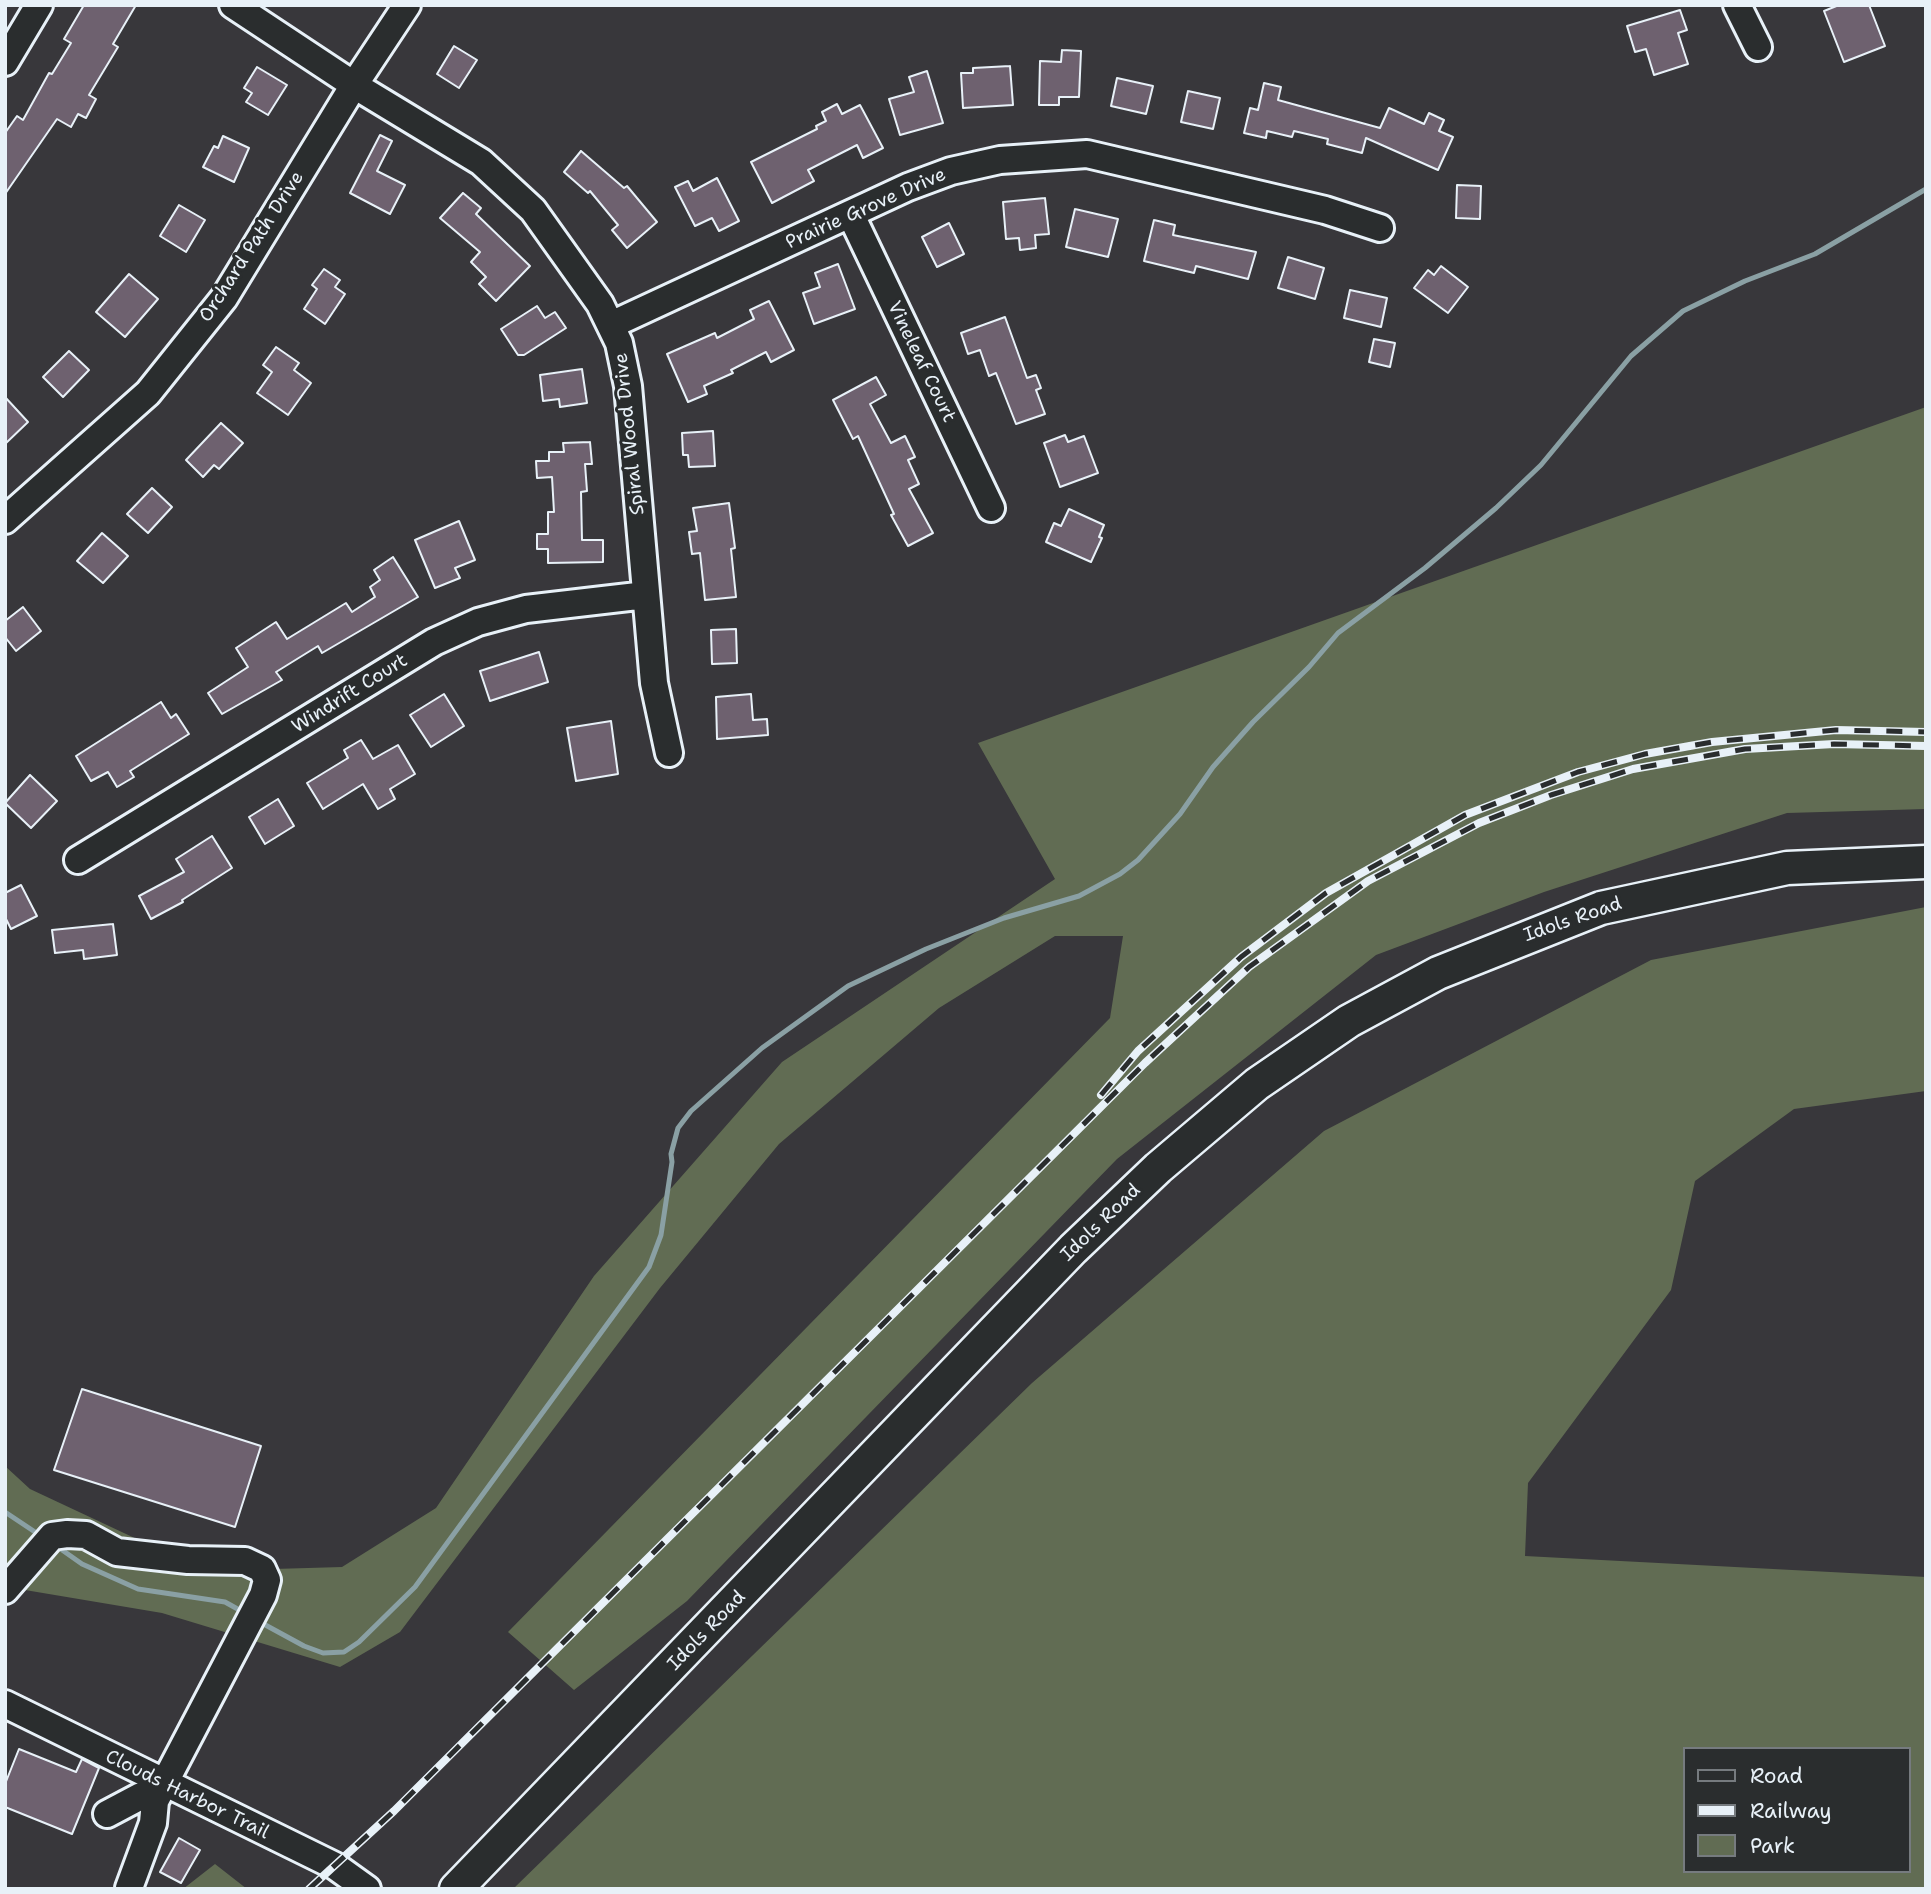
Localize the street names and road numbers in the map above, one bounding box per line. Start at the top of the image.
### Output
street label: Prairie Grove Drive [782,163,950,255]
street label: Orchard Path Drive [195,167,309,327]
street label: Vineleaf Court [882,298,960,426]
street label: Spiral Wood Drive [610,352,650,516]
street label: Windrift Court [288,649,412,739]
street label: Idols Road [1521,893,1625,947]
street label: Idols Road [1056,1179,1146,1267]
street label: Idols Road [663,1586,751,1676]
street label: Clouds Harbor Trail [101,1745,273,1845]

